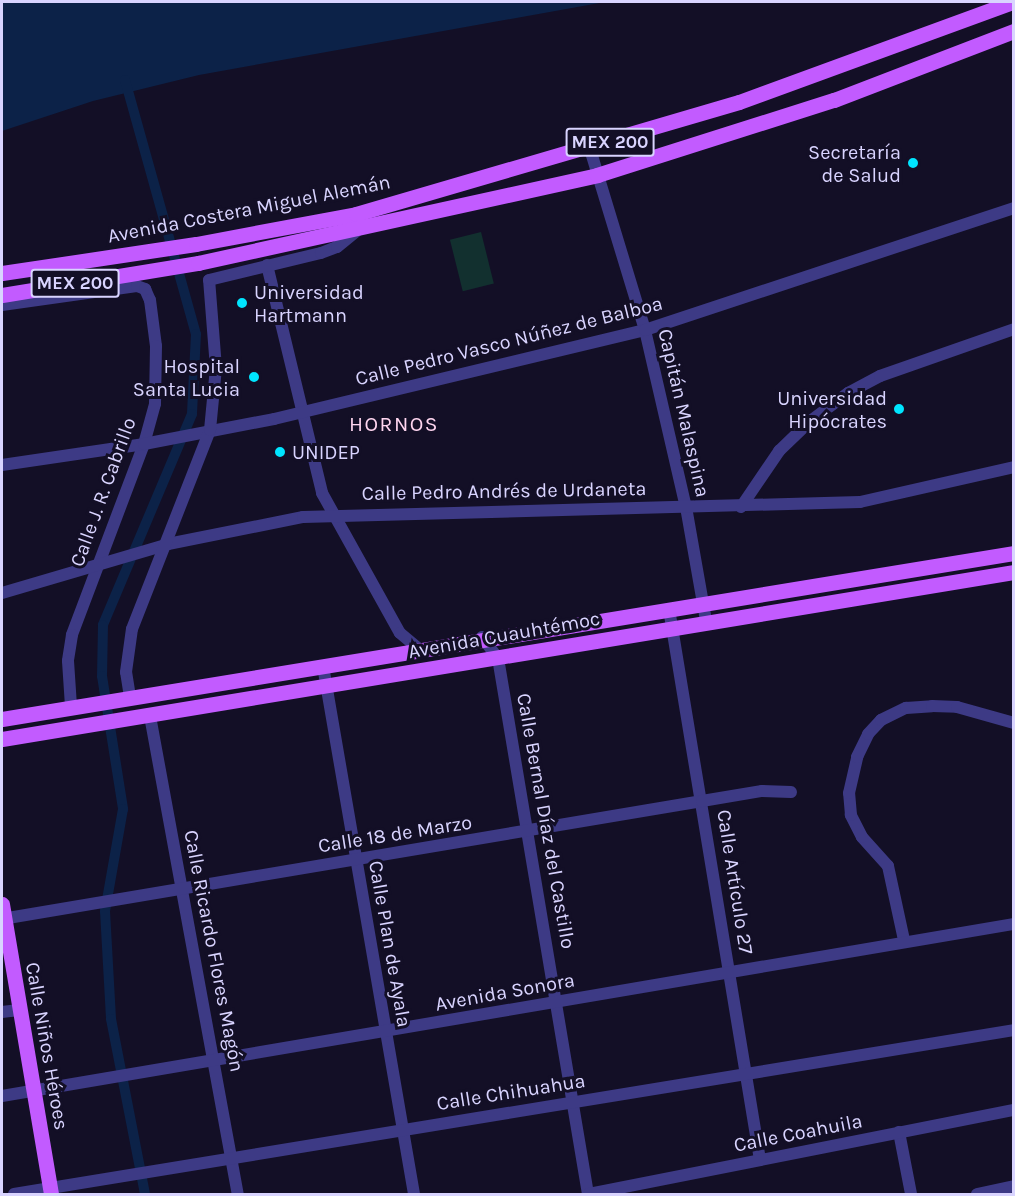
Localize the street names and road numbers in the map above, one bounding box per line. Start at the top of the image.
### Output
road number: MEX 200 [565,127,655,157]
street label: Avenida Costera Miguel Alemán [106,170,392,248]
road number: MEX 200 [30,268,120,298]
street label: Calle Pedro Vasco Núñez de Balboa [353,291,665,391]
street label: Capitán Malaspina [653,326,715,500]
street label: Calle J. R. Cabrillo [65,414,141,570]
street label: Calle Pedro Andrés de Urdaneta [361,477,647,505]
street label: Avenida Cuauhtémoc [406,606,602,664]
street label: Calle Bernal Díaz del Castillo [512,691,580,951]
street label: Calle Artículo 27 [712,808,758,956]
street label: Calle 18 de Marzo [316,810,474,858]
street label: Calle Ricardo Flores Magón [179,828,249,1074]
street label: Calle Plan de Ayala [364,859,416,1029]
street label: Calle Niños Héroes [20,960,74,1132]
street label: Avenida Sonora [433,968,577,1016]
street label: Calle Chihuahua [435,1068,587,1116]
street label: Calle Coahuila [732,1109,864,1157]

